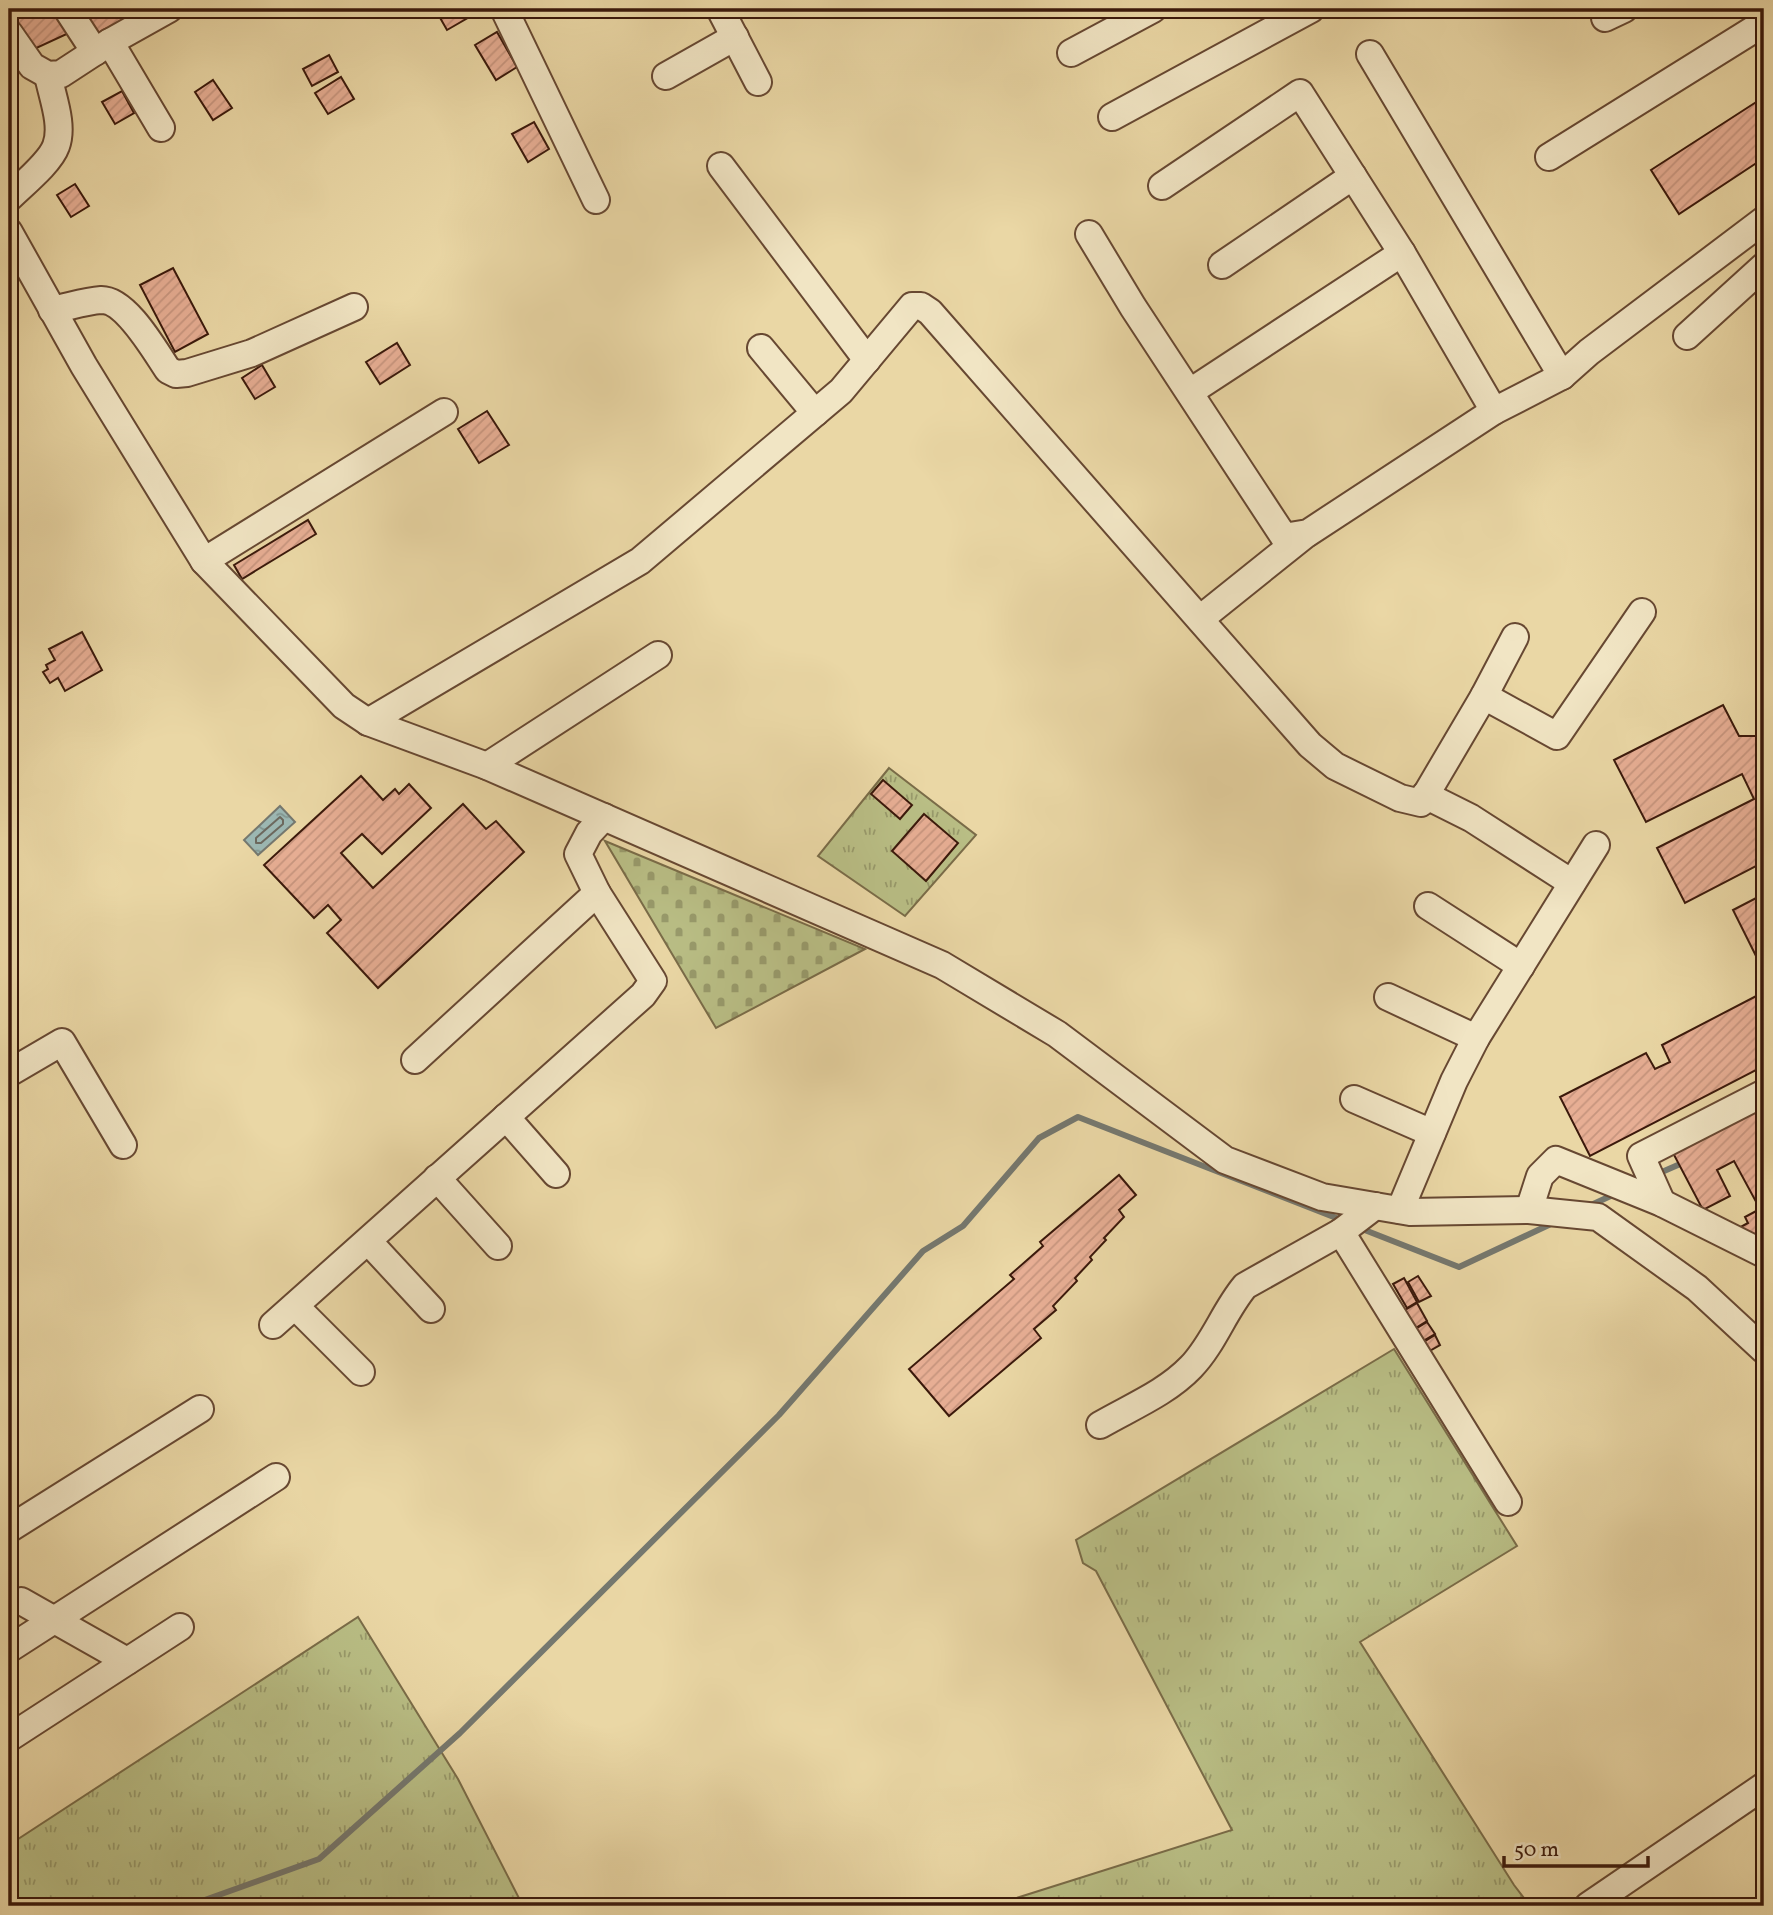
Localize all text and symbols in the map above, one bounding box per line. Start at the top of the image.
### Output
scale bar [1504,1824,1647,1868]
text: 50 m [1514,1836,1559,1865]

